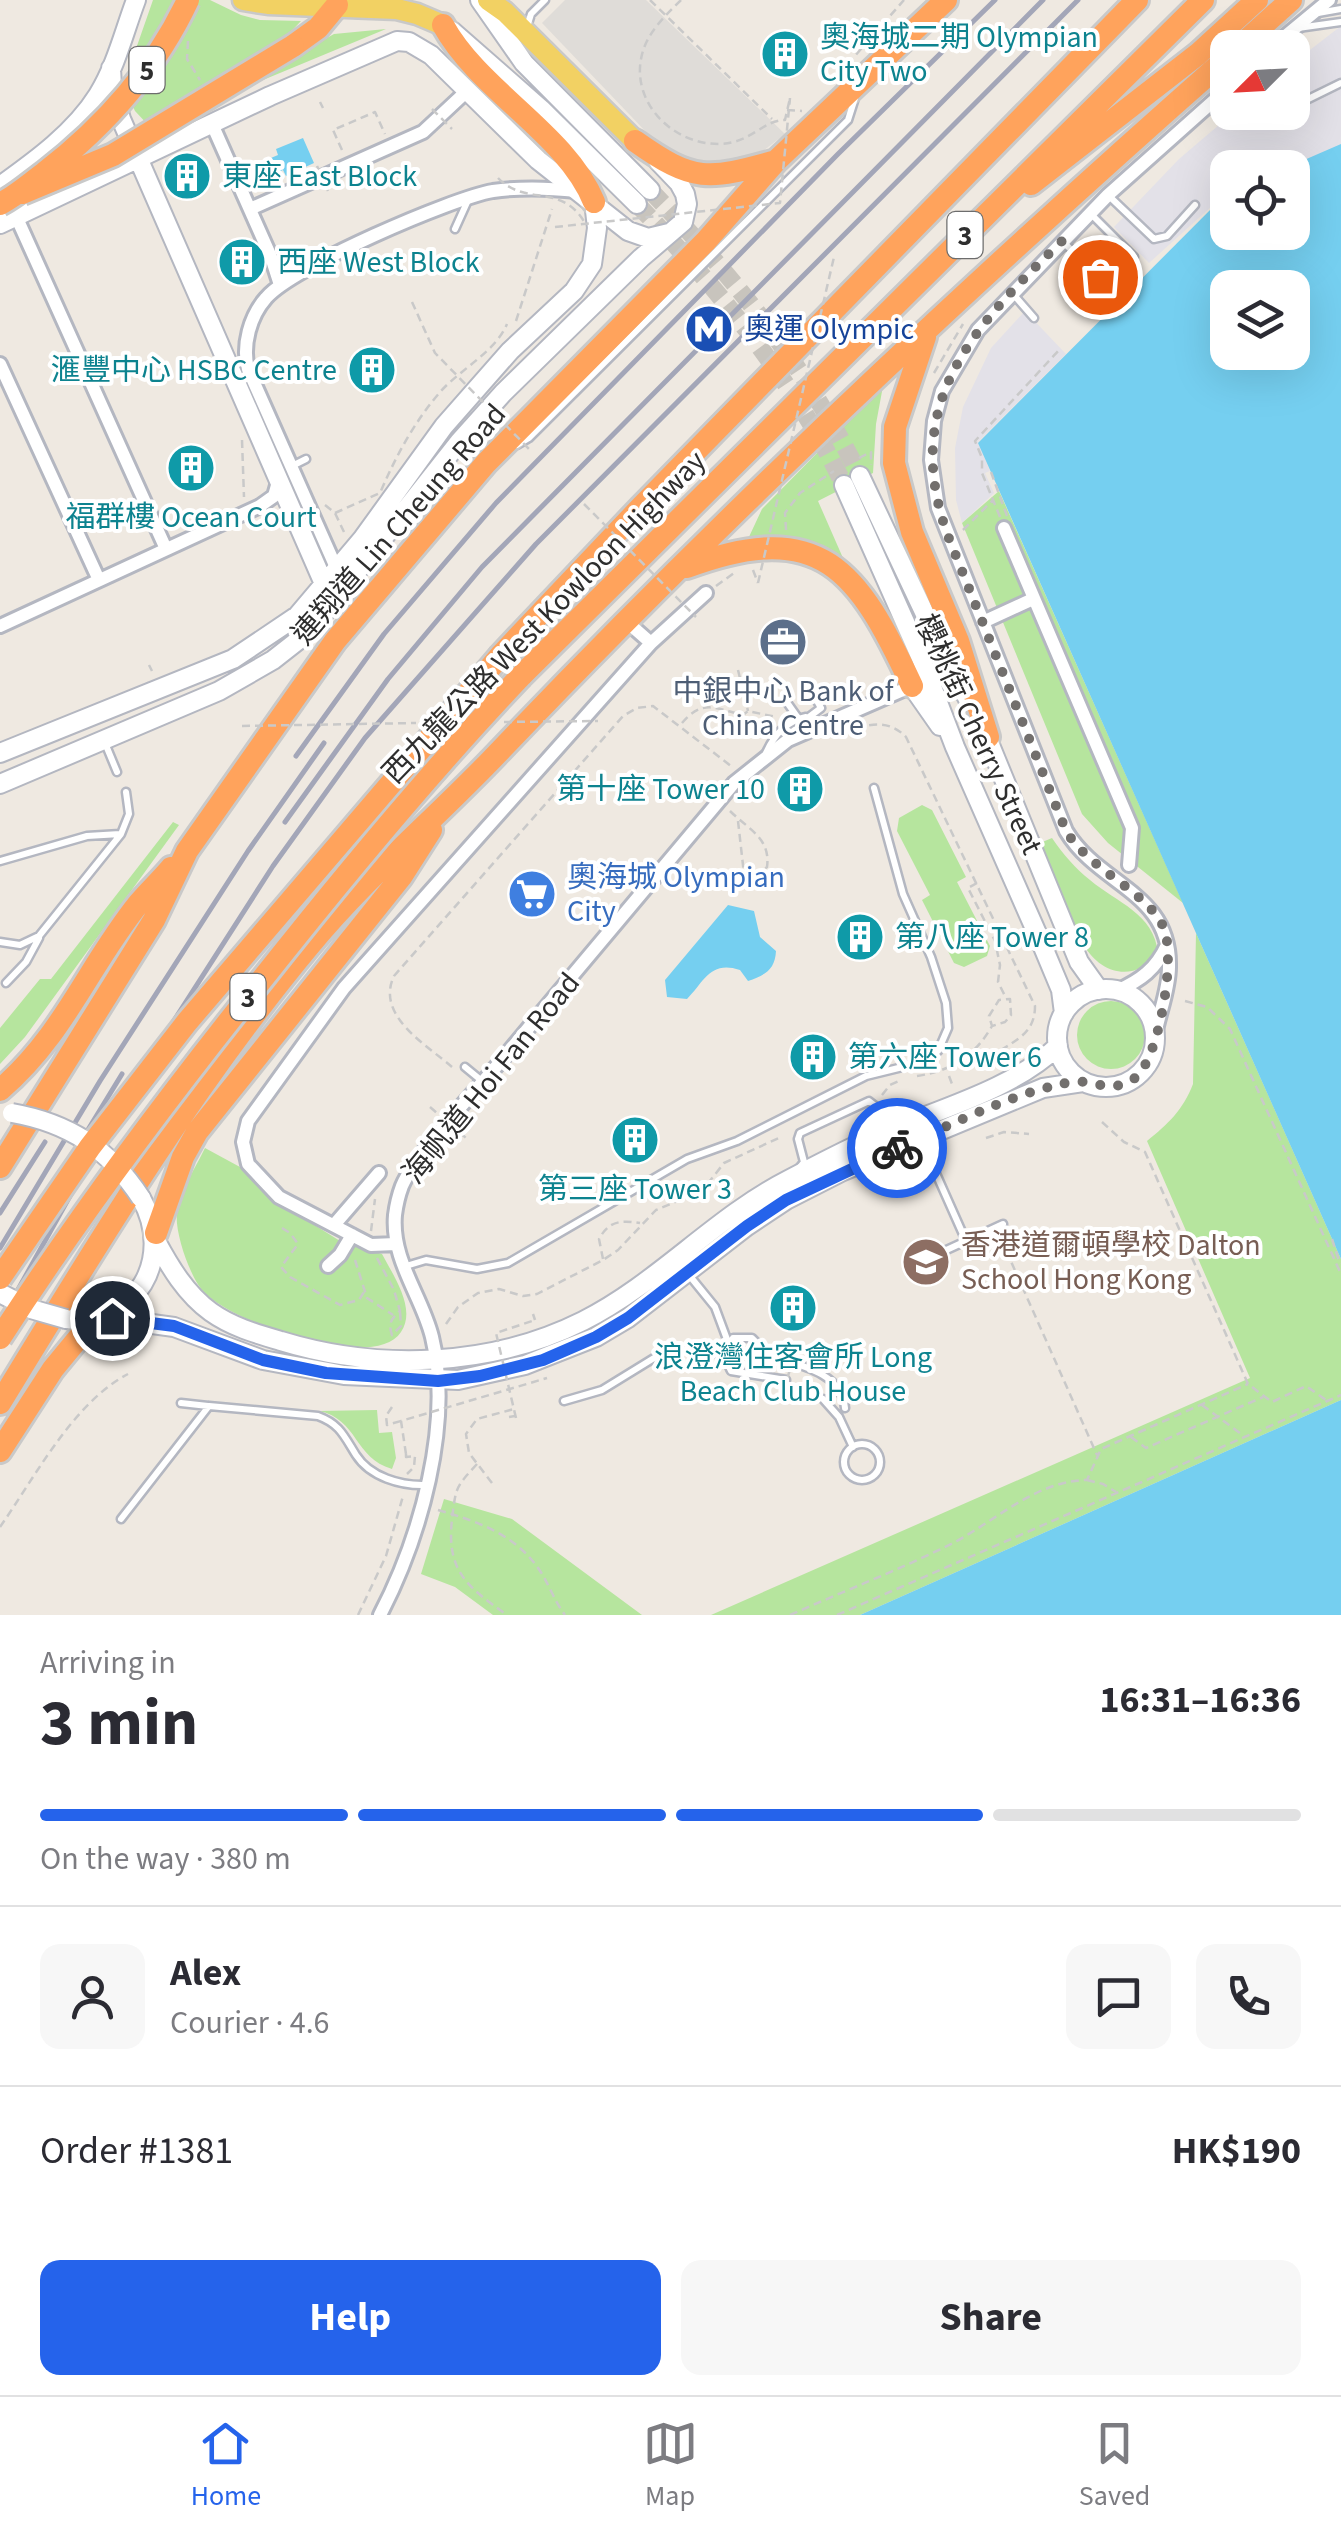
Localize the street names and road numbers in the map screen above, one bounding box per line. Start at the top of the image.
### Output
road number: 5 [130,47,164,93]
road number: 3 [948,212,982,258]
street label: 連翔道 Lin Cheung Road [282,394,516,654]
street label: 西九龍公路 West Kowloon Highway [373,441,716,794]
street label: 櫻桃街 Cherry Street [904,607,1053,862]
street label: 海帆道 Hoi Fan Road [393,963,590,1193]
road number: 3 [230,974,266,1020]

